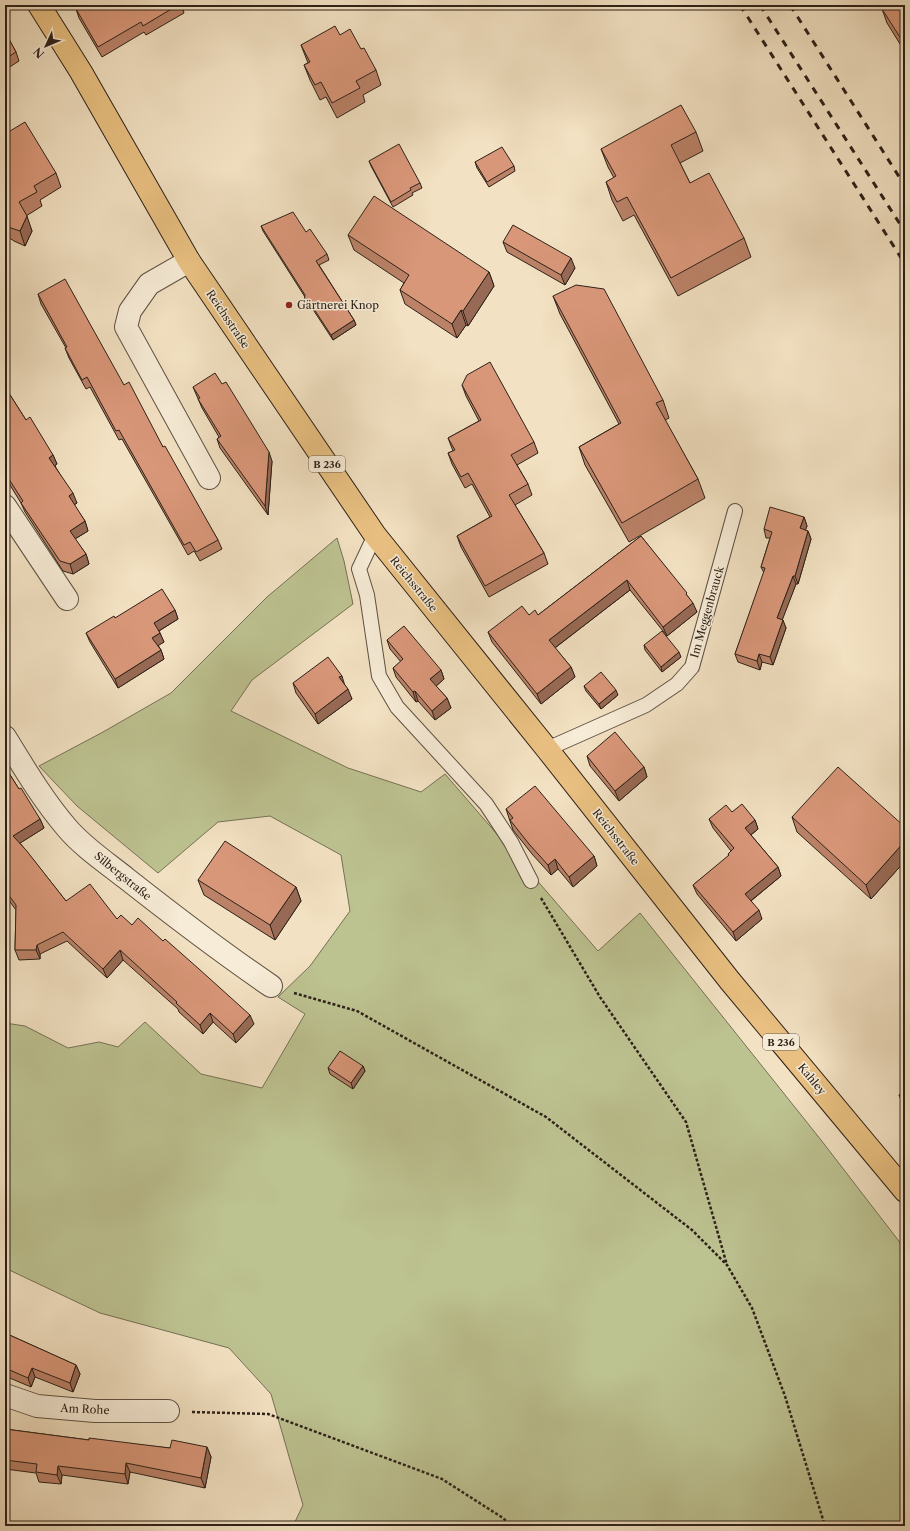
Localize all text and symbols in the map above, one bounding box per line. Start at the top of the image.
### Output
north arrow [26,26,66,66]
text: N [30,44,47,61]
street label: Reichsstraße [203,287,253,351]
place label: Gärtnerei Knop [297,298,379,312]
marker: Gärtnerei Knop [284,300,294,310]
road number: B 236 [309,456,345,472]
street label: Reichsstraße [387,553,441,615]
street label: Im Meggenbrauck [687,564,727,660]
street label: Reichsstraße [590,806,642,868]
street label: Silbergstraße [92,849,154,903]
road number: B 236 [763,1034,799,1050]
street label: Kahley [795,1060,830,1098]
street label: Am Rohe [59,1401,110,1417]

